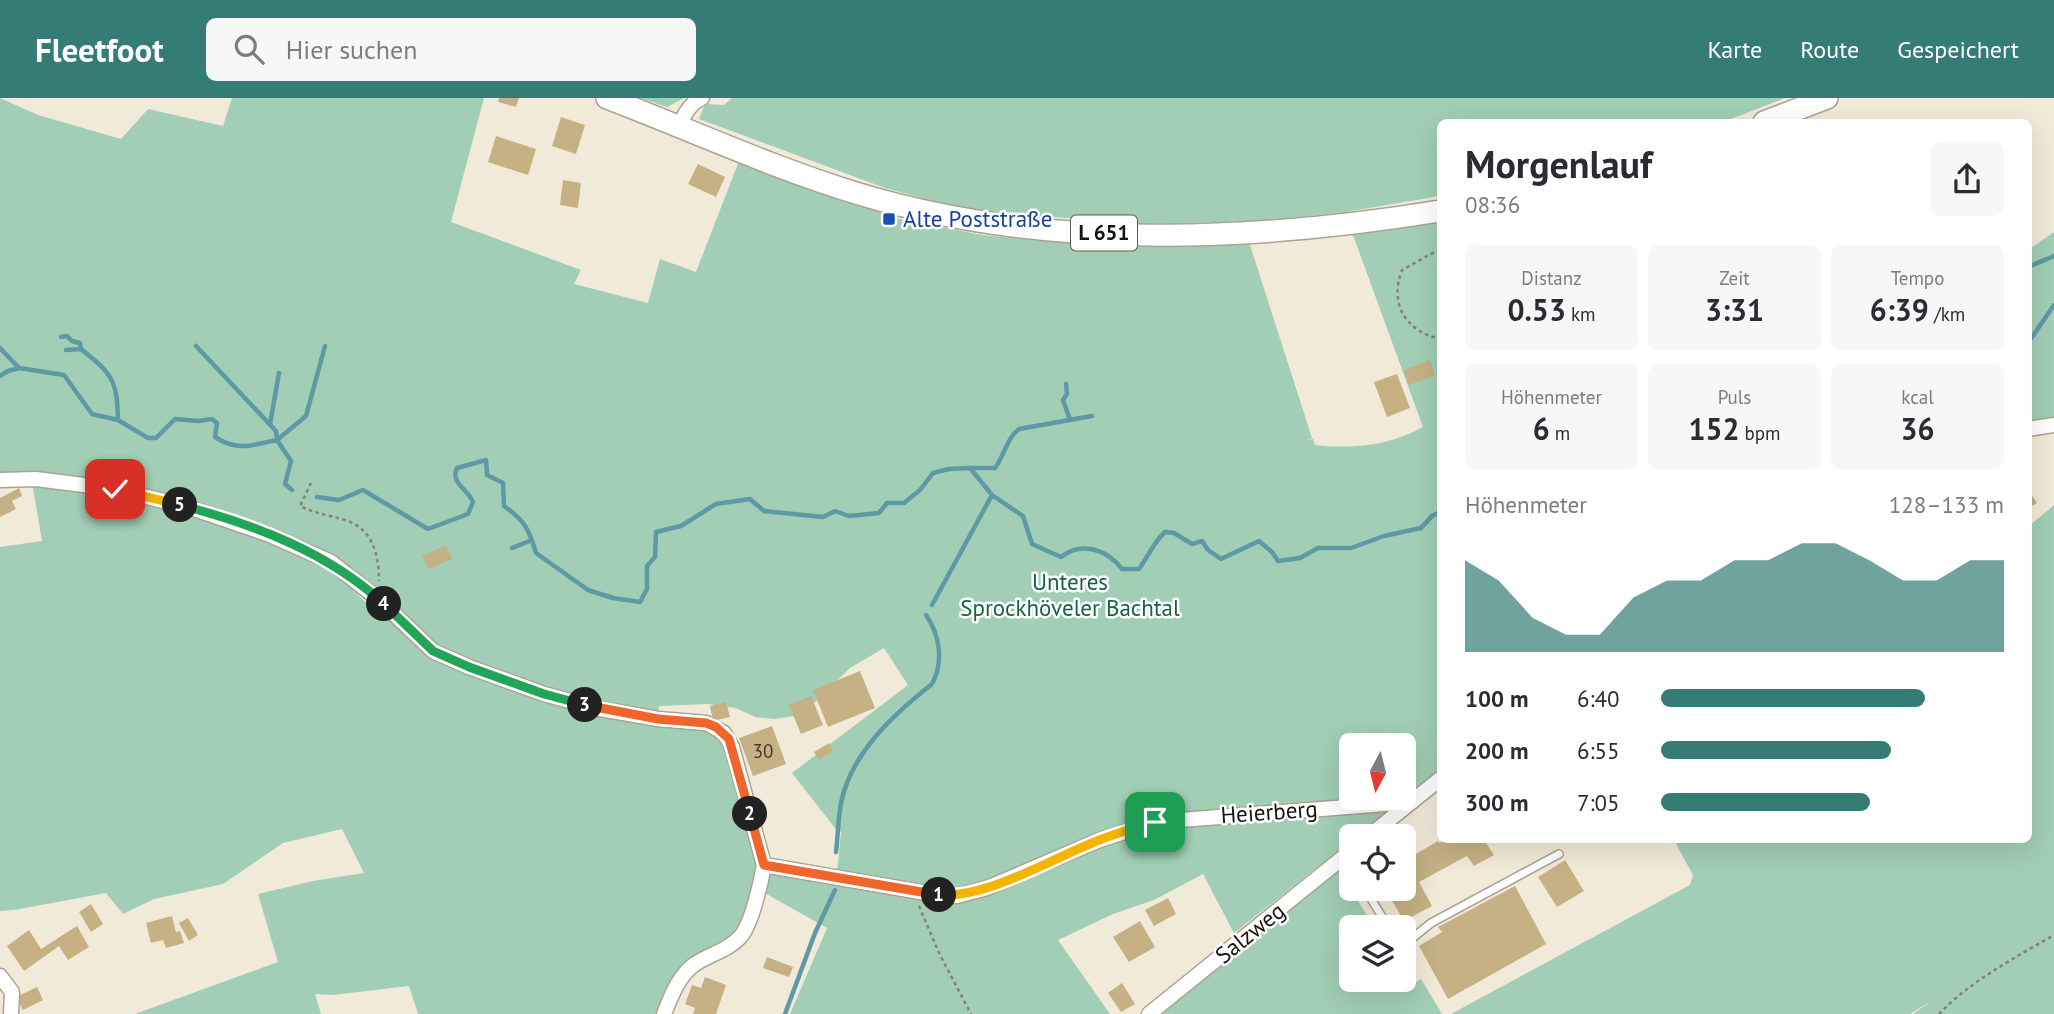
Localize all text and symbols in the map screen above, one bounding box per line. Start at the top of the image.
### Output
search box [206,18,696,81]
text: Fleetfoot [35,28,164,71]
icon: search [230,30,268,68]
text: Hier suchen [286,33,418,66]
text: Karte [1707,34,1762,65]
text: Route [1800,34,1859,65]
text: Gespeichert [1897,34,2019,65]
text: Morgenlauf [1465,139,1652,188]
button: share [1930,142,2004,216]
text: 08:36 [1465,190,1520,219]
place label: Alte Poststraße [903,204,1052,233]
marker: Alte Poststraße [881,211,897,227]
road number: L 651 [1071,216,1137,250]
text: Distanz [1521,266,1582,290]
text: Zeit [1719,266,1750,290]
text: Tempo [1891,266,1944,290]
text: 0.53 [1507,290,1566,329]
text: 3:31 [1705,290,1764,329]
text: 6:39 [1870,290,1929,329]
text: km [1566,302,1596,326]
text: /km [1929,302,1965,326]
text: Höhenmeter [1501,385,1602,409]
text: Puls [1718,385,1751,409]
text: kcal [1901,385,1934,409]
text: 6 [1533,409,1550,448]
text: 152 [1688,409,1739,448]
text: 36 [1900,409,1935,448]
text: m [1550,421,1570,445]
text: bpm [1739,421,1781,445]
pin [85,459,145,519]
icon: check [96,470,134,508]
pin: 5 [162,488,198,522]
text: Höhenmeter [1465,490,1587,519]
text: 128–133 m [1889,490,2004,519]
text: 5 [174,492,185,516]
park label: Unteres Sprockhöveler Bachtal [960,567,1180,622]
pin: 4 [366,587,402,622]
text: 4 [378,591,389,615]
text: 100 m [1465,684,1528,713]
text: 6:40 [1577,684,1620,713]
pin: 3 [568,688,602,722]
text: 3 [579,692,590,716]
north arrow [1339,733,1416,810]
map controls [1339,733,1416,992]
text: 200 m [1465,736,1528,765]
text: 6:55 [1577,736,1620,765]
house number: 30 [753,739,773,763]
text: 300 m [1465,788,1528,817]
text: 7:05 [1577,788,1620,817]
pin [1125,792,1185,852]
street label: Heierberg [1220,794,1318,829]
pin: 2 [732,796,768,832]
text: 2 [744,801,755,825]
icon: arrive [1136,803,1174,841]
button: locate [1339,824,1416,901]
pin: 1 [922,878,956,912]
text: 1 [933,882,944,906]
street label: Salzweg [1209,896,1290,969]
button: layers [1339,915,1416,992]

